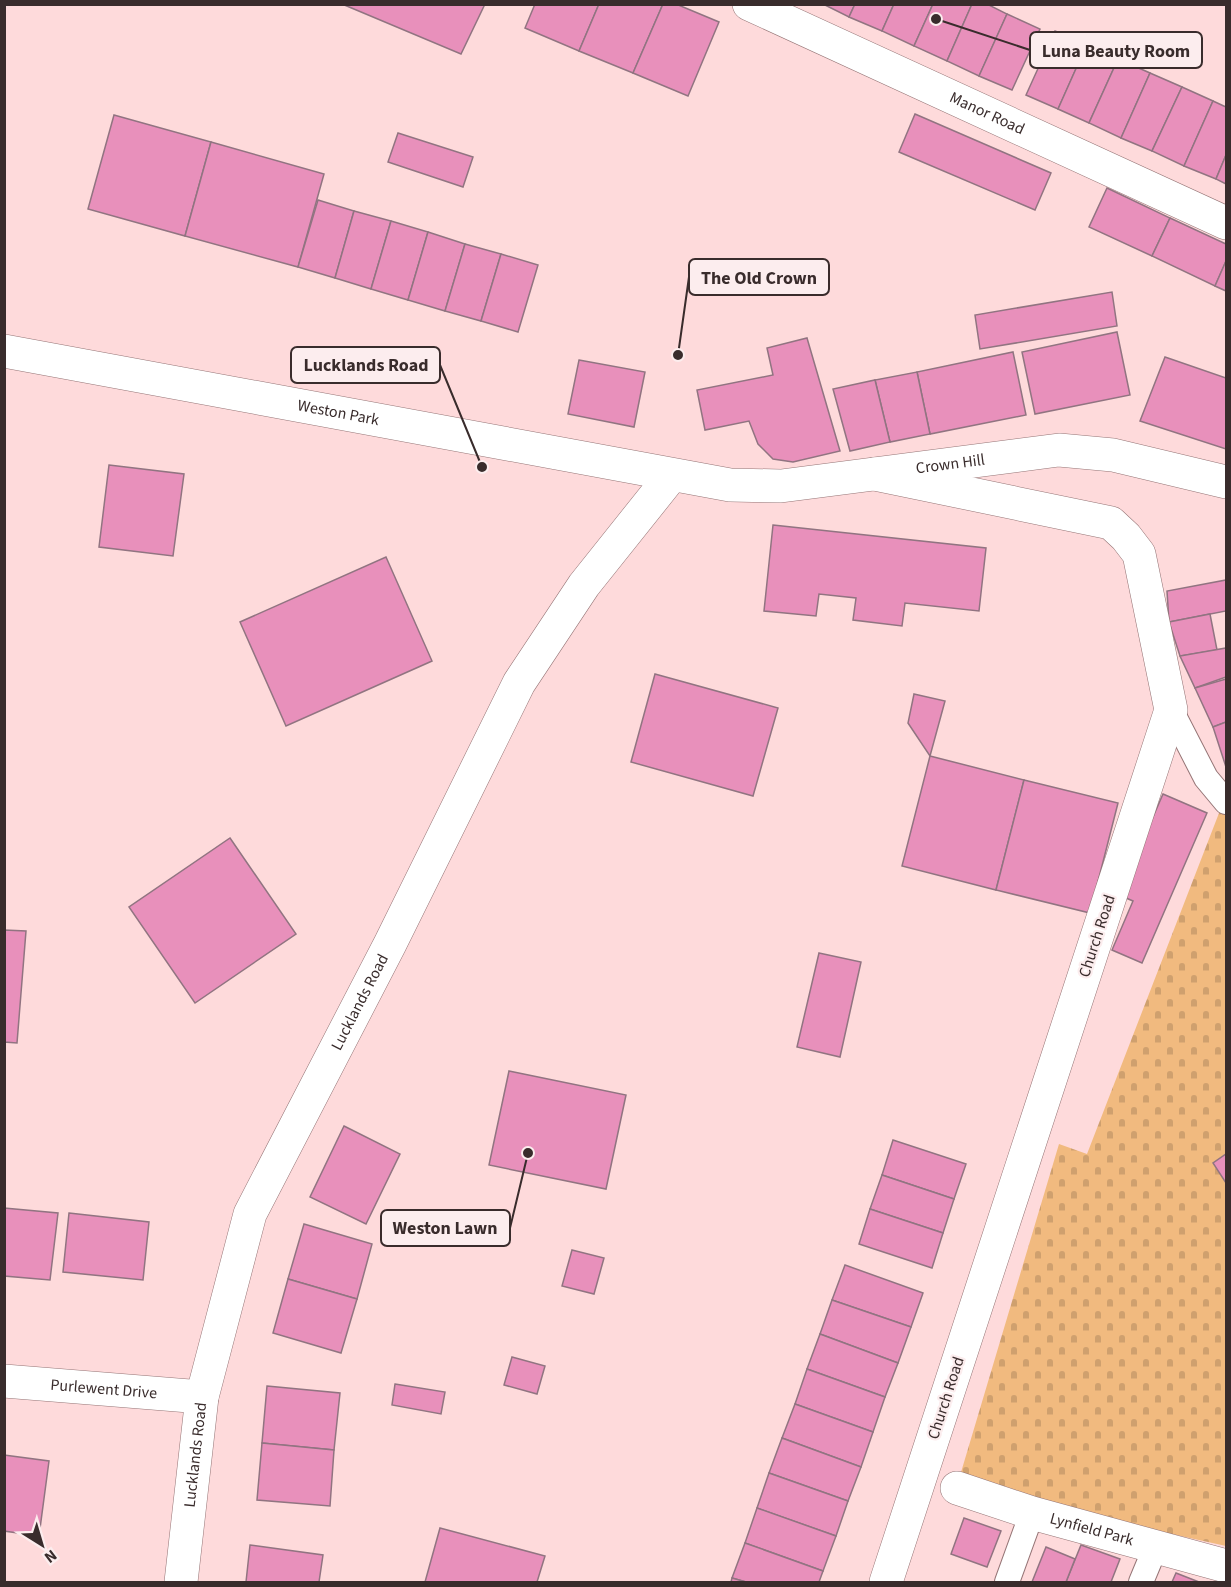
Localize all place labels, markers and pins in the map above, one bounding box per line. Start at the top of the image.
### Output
callout: Luna Beauty Room [1030,32,1202,68]
callout: The Old Crown [689,259,829,295]
callout: Lucklands Road [291,347,440,383]
callout: Weston Lawn [381,1210,510,1246]

